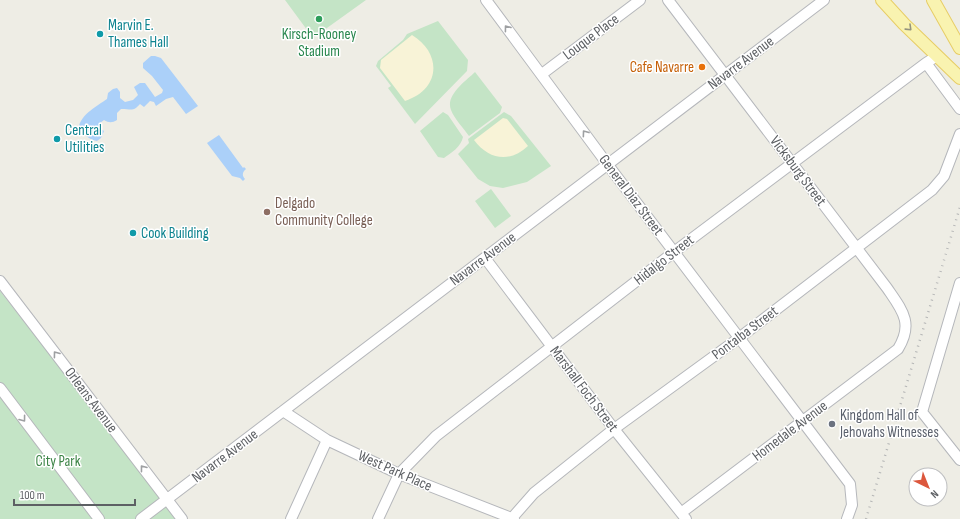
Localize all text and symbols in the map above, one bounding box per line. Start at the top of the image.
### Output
street label: Louque Place [559,10,623,64]
marker: Kirsch-Rooney Stadium [314,14,324,24]
place label: Marvin E. Thames Hall [108,16,169,52]
one-way arrow [904,23,912,31]
place label: Kirsch-Rooney Stadium [282,25,356,61]
one-way arrow [505,26,512,33]
marker: Marvin E. Thames Hall [95,29,105,39]
street label: Navarre Avenue [704,32,778,94]
place label: Cafe Navarre [630,58,694,77]
marker: Cafe Navarre [697,62,707,72]
place label: Central Utilities [65,121,104,157]
one-way arrow [582,130,589,137]
street label: Vicksburg Street [765,132,831,210]
marker: Central Utilities [52,134,62,144]
street label: General Diaz Street [594,151,668,240]
place label: Delgado Community College [275,194,373,230]
marker: Delgado Community College [262,207,272,217]
place label: Cook Building [141,224,209,243]
marker: Cook Building [128,228,138,238]
street label: Navarre Avenue [446,228,520,290]
street label: Hidalgo Street [630,230,698,289]
street label: Pontalba Street [708,302,782,364]
street label: Marshall Foch Street [546,342,623,436]
one-way arrow [53,352,60,359]
street label: Orleans Avenue [60,363,122,437]
street label: Homedale Avenue [749,397,831,465]
place label: Kingdom Hall of Jehovahs Witnesses [839,406,939,442]
one-way arrow [19,414,26,421]
marker: Kingdom Hall of Jehovahs Witnesses [827,419,837,429]
street label: Navarre Avenue [188,425,262,487]
street label: West Park Place [355,446,435,496]
park label: City Park [36,452,81,471]
one-way arrow [141,466,148,473]
north arrow [908,467,948,507]
scale bar [14,481,135,507]
text: N [928,487,941,501]
text: 100 m [20,488,45,503]

